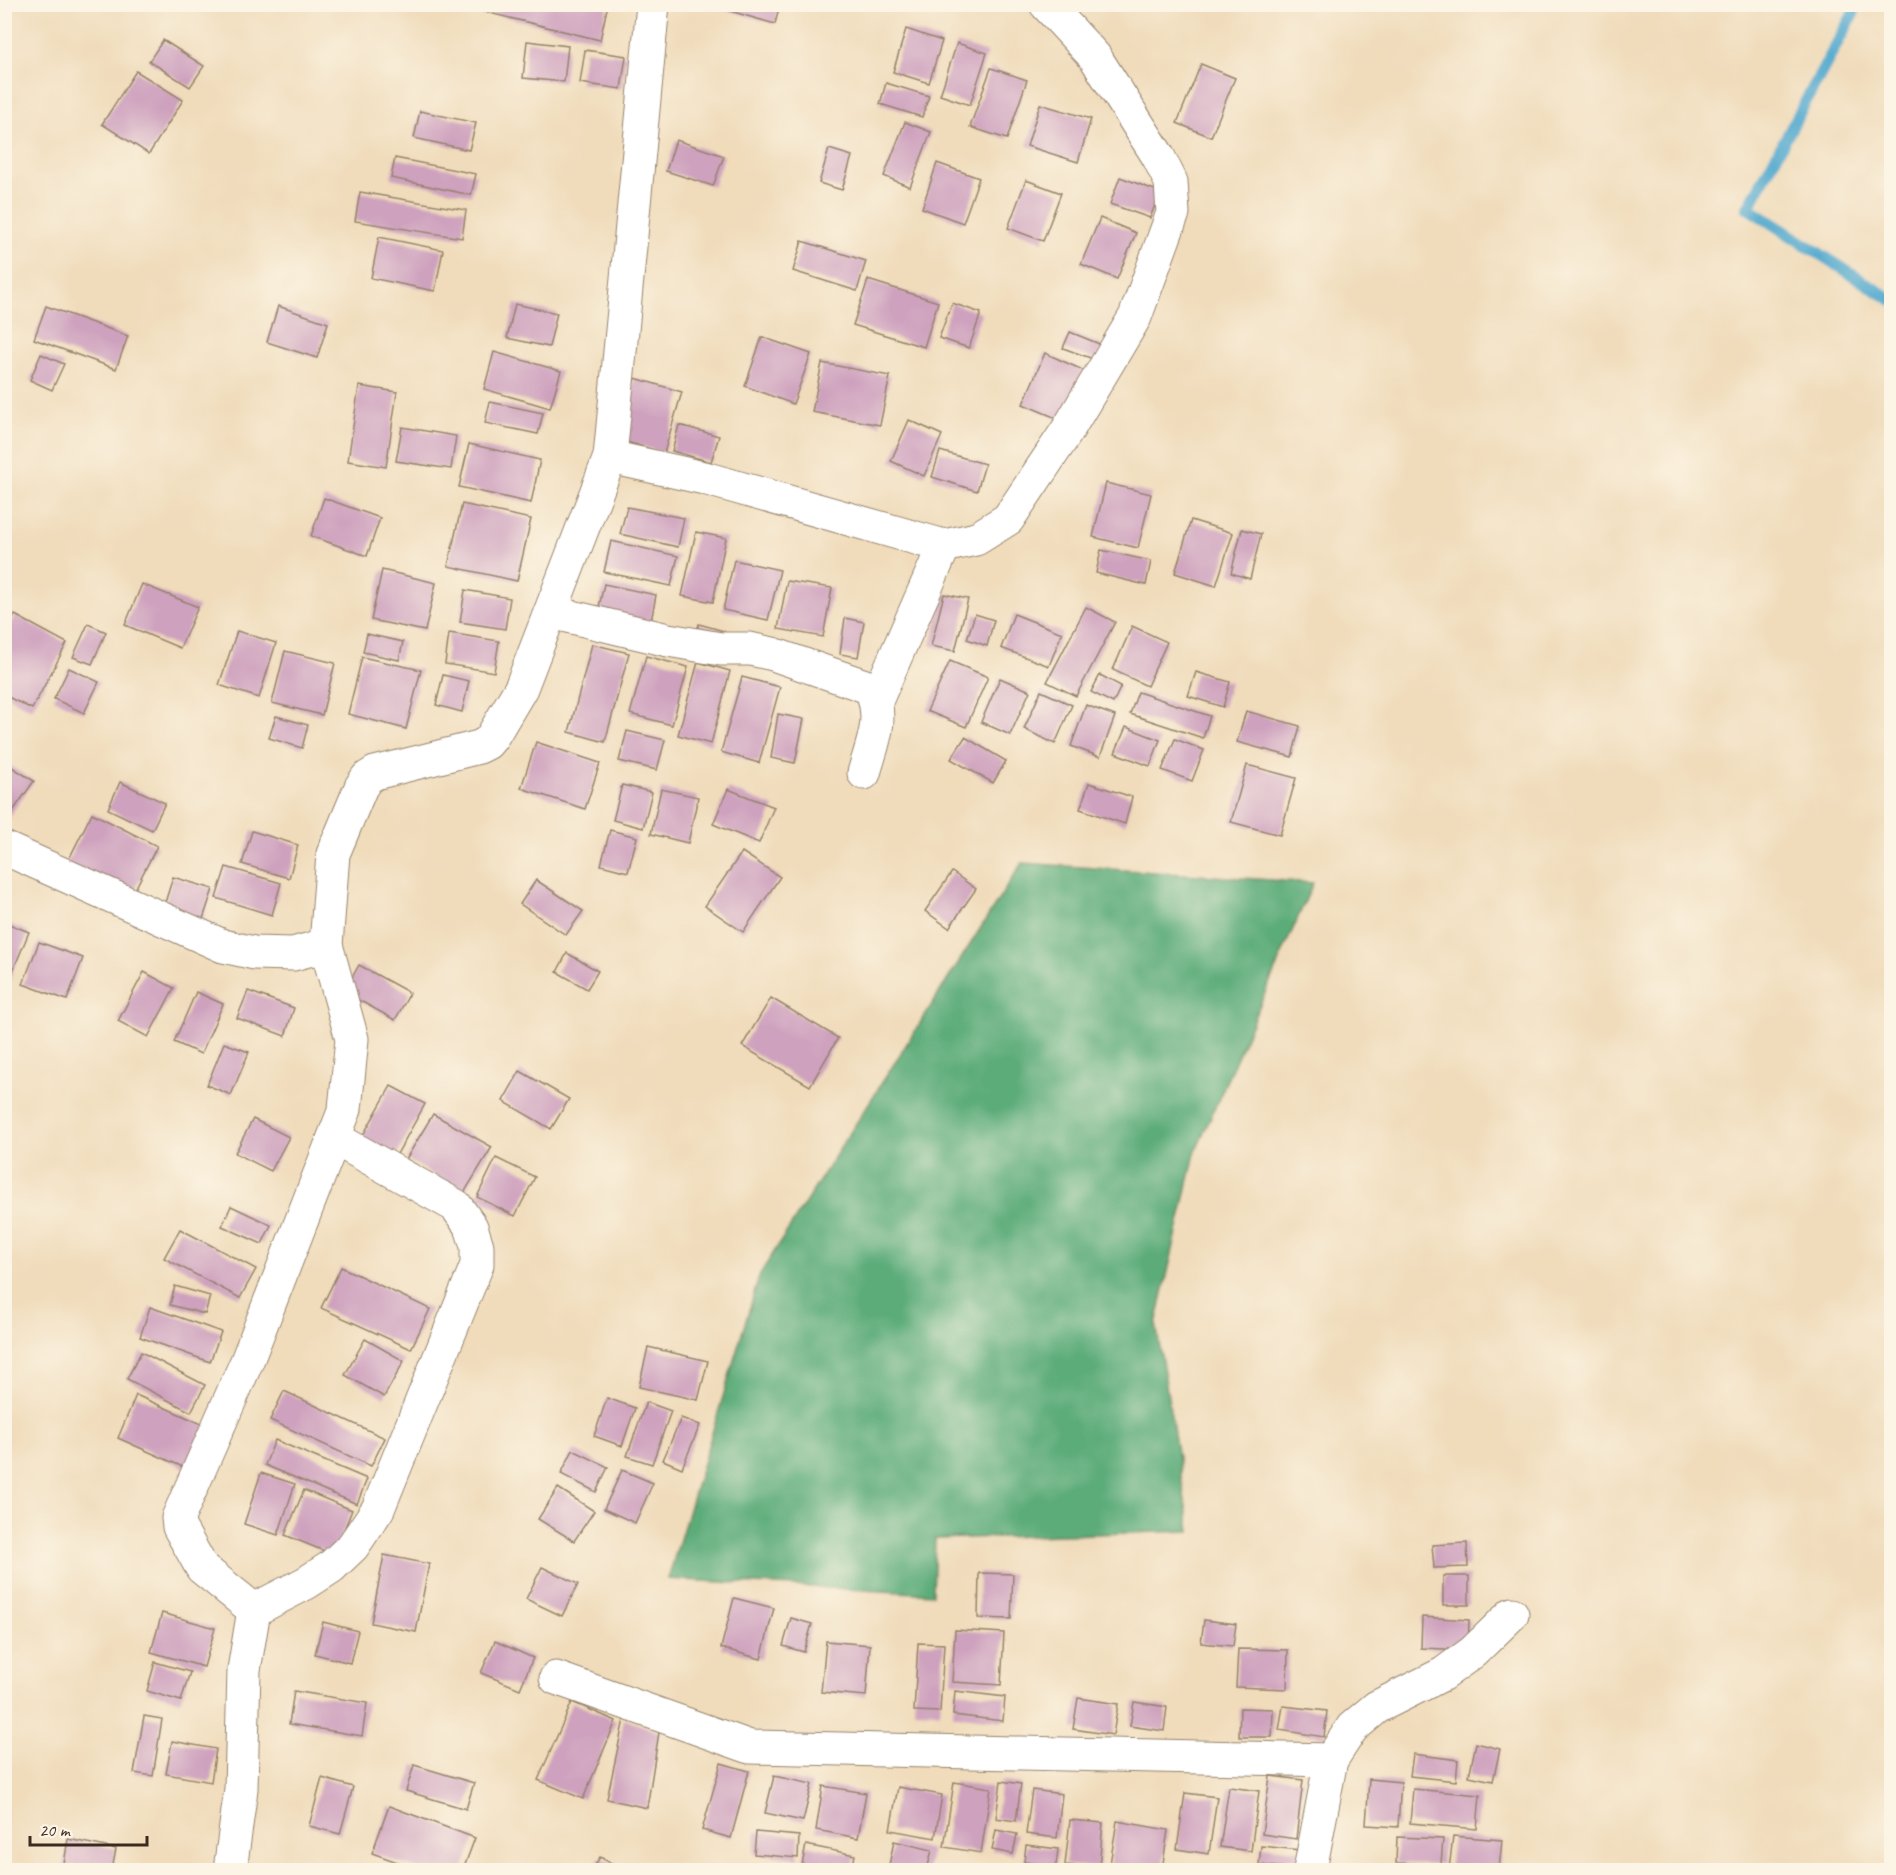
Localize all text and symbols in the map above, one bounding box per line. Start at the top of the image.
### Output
scale bar [30,1809,147,1847]
text: 20 m [39,1819,72,1841]

